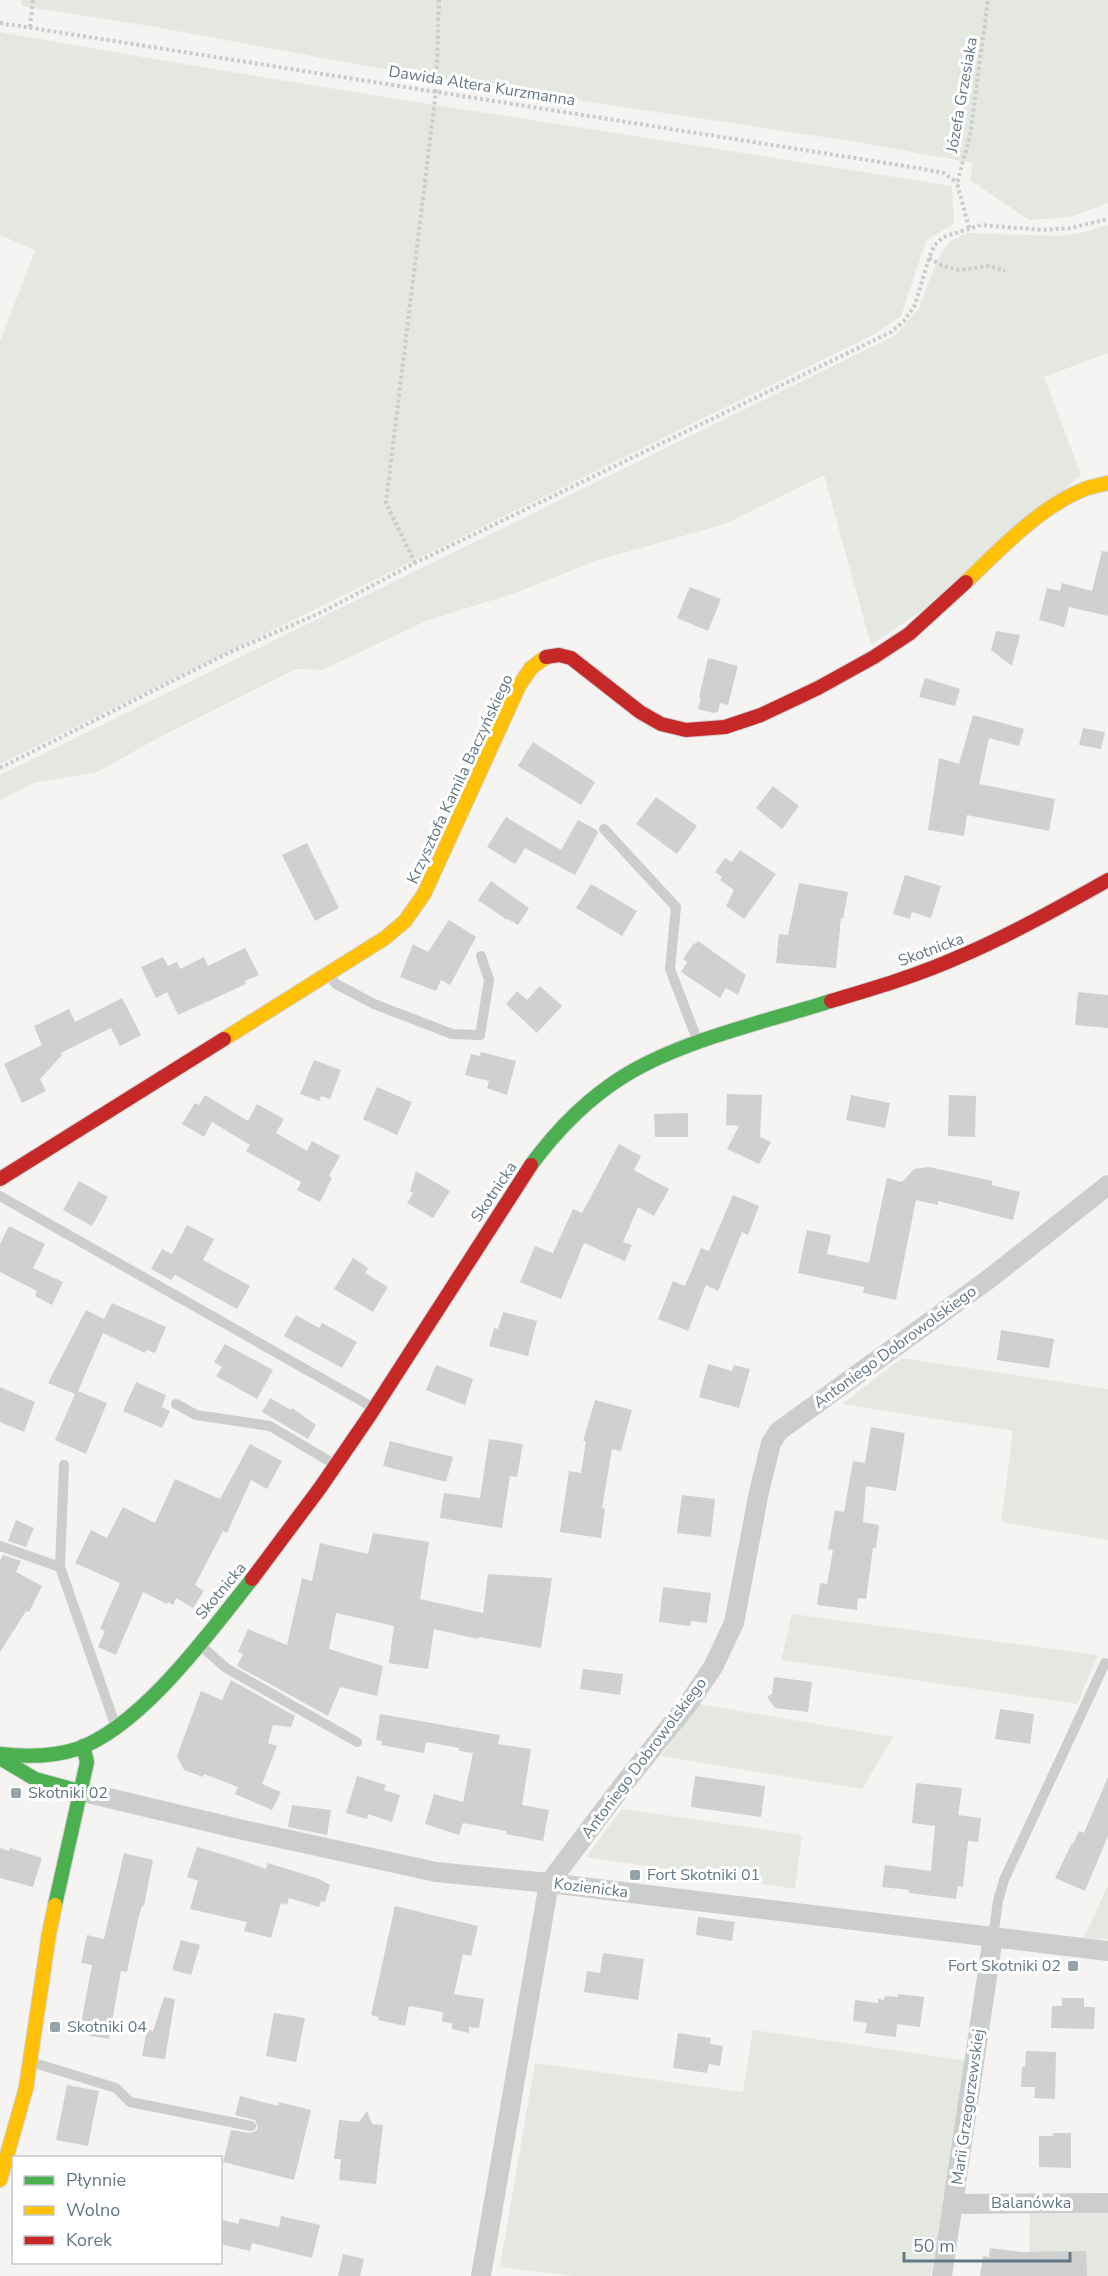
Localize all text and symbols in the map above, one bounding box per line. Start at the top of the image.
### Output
street label: Józefa Grzesiaka [941,35,983,156]
street label: Dawida Altera Kurzmanna [387,60,577,112]
street label: Krzysztofa Kamila Baczyńskiego [402,670,518,887]
street label: Skotnicka [895,928,967,972]
street label: Skotnicka [466,1157,522,1227]
street label: Antoniego Dobrowolskiego [809,1280,981,1414]
street label: Skotnicka [191,1558,251,1624]
street label: Antoniego Dobrowolskiego [576,1673,712,1843]
place label: Skotniki 02 [28,1782,108,1804]
marker: Skotniki 02 [9,1786,23,1800]
place label: Fort Skotniki 01 [647,1864,760,1886]
marker: Fort Skotniki 01 [628,1868,642,1882]
street label: Kozienicka [553,1873,629,1903]
place label: Fort Skotniki 02 [948,1955,1061,1977]
marker: Fort Skotniki 02 [1066,1959,1080,1973]
place label: Skotniki 04 [67,2016,147,2038]
marker: Skotniki 04 [48,2020,62,2034]
street label: Marii Grzegorzewskiej [946,2028,990,2186]
legend [12,2156,222,2264]
text: Płynnie [66,2168,126,2192]
street label: Balanówka [991,2192,1071,2214]
text: Wolno [66,2198,120,2222]
scale bar [904,2225,1070,2263]
text: Korek [66,2228,113,2252]
text: 50 m [913,2234,955,2258]

